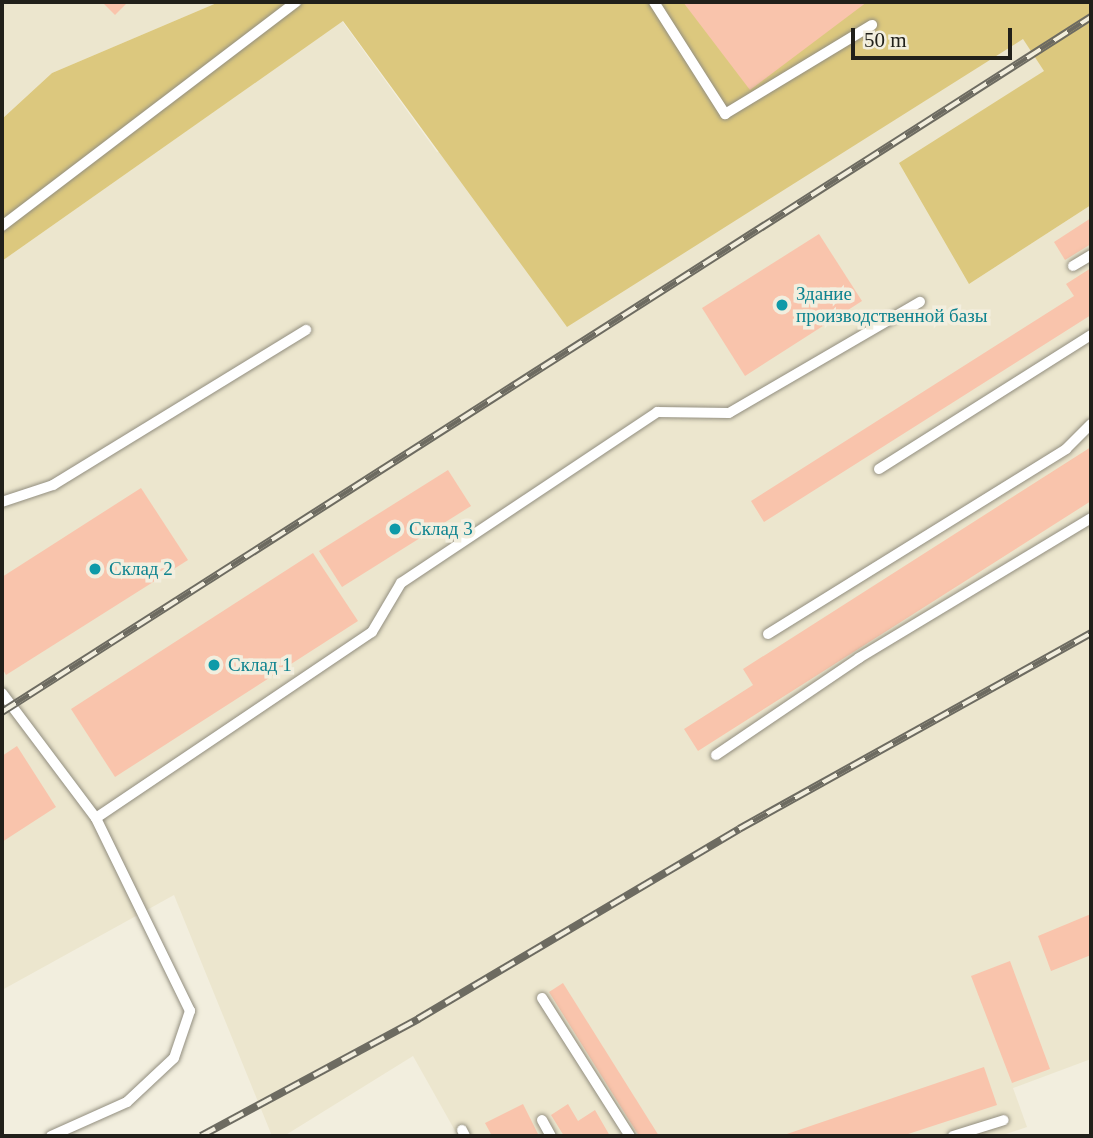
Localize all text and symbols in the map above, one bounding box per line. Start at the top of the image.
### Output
scale bar [855,14,1016,58]
text: 50 m [864,28,907,52]
place label: Здание производственной базы [796,283,987,327]
marker: Здание производственной базы [774,297,790,313]
place label: Склад 3 [409,518,473,540]
marker: Склад 3 [387,521,403,537]
place label: Склад 2 [109,558,173,580]
marker: Склад 2 [87,561,103,577]
place label: Склад 1 [228,654,292,676]
marker: Склад 1 [206,657,222,673]

